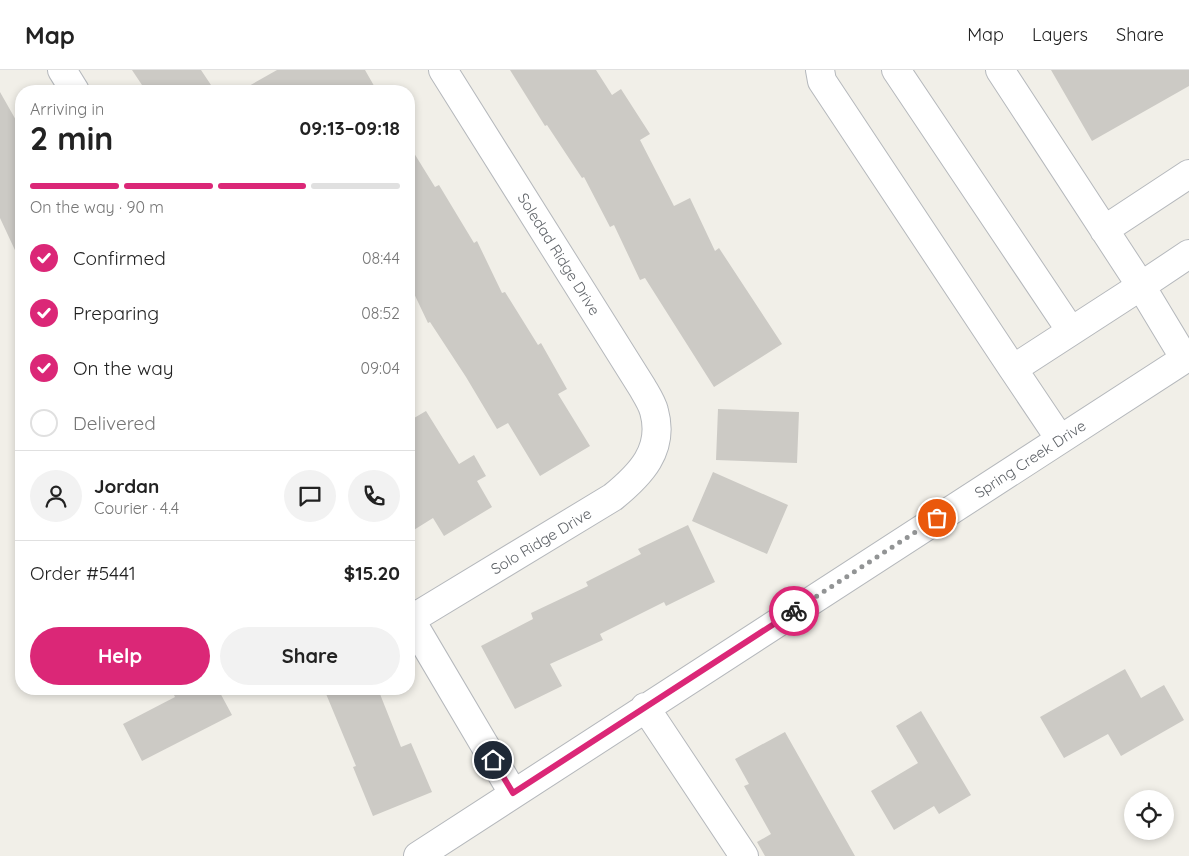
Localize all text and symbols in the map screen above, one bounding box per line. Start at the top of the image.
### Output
text: Map [25,20,75,50]
text: Map [967,23,1004,46]
text: Layers [1032,23,1088,46]
text: Share [1116,23,1164,46]
text: Arriving in [30,99,104,119]
text: 09:13–09:18 [300,116,400,140]
text: 2 min [30,118,113,158]
street label: Soledad Ridge Drive [514,189,604,319]
text: On the way · 90 m [30,197,164,217]
icon: check [30,244,58,272]
text: Confirmed [73,246,166,270]
text: 08:44 [362,248,400,268]
icon: check [30,299,58,327]
text: Preparing [73,301,159,325]
text: 08:52 [361,303,400,323]
icon: check [30,354,58,382]
text: On the way [73,356,174,380]
text: 09:04 [361,358,400,378]
text: Delivered [73,411,156,435]
street label: Spring Creek Drive [971,416,1089,502]
button: person [30,470,82,522]
button: chat [284,470,336,522]
button: phone [348,470,400,522]
text: Jordan [94,474,159,498]
pin [916,497,958,539]
text: Courier · 4.4 [94,498,179,518]
street label: Solo Ridge Drive [487,503,595,579]
icon: bag [923,504,951,532]
text: Order #5441 [30,561,136,585]
text: $15.20 [344,561,400,585]
courier [769,586,819,636]
icon: bike [780,597,808,625]
button: Help [30,627,210,685]
button: Share [220,627,400,685]
pin [472,739,514,781]
icon: home [479,746,507,774]
map controls [1124,790,1174,840]
button: locate [1124,790,1174,840]

